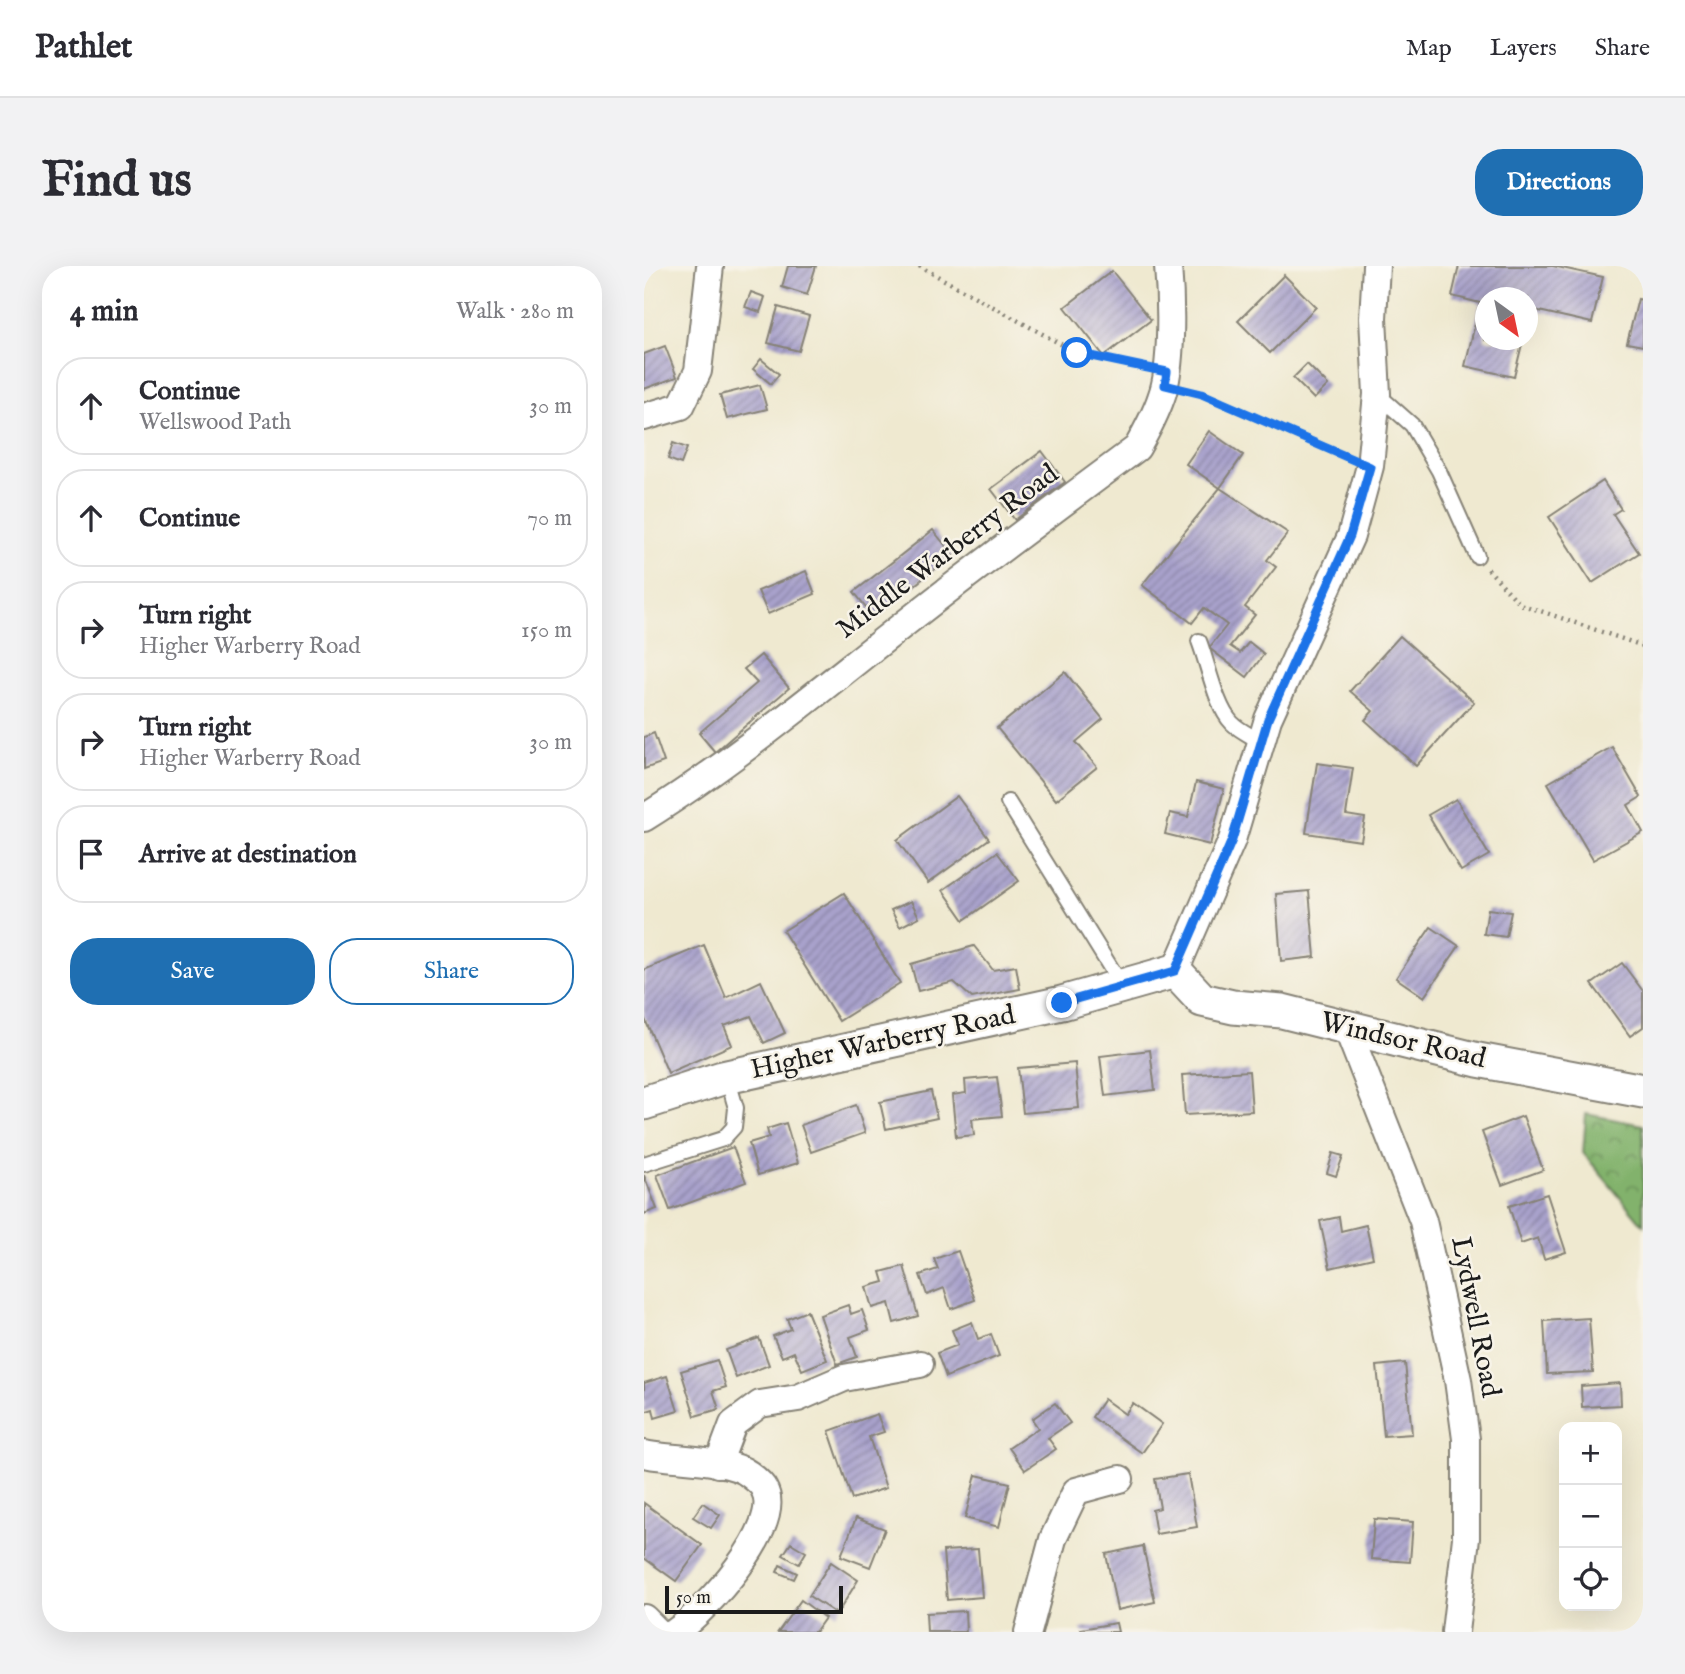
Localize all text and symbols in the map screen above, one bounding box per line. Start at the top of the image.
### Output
text: Pathlet [35,27,132,69]
text: Map [1406,33,1452,64]
text: Layers [1490,33,1557,64]
text: Share [1595,33,1650,64]
button: Directions [1475,149,1643,216]
text: Find us [42,151,192,213]
north arrow [1475,287,1538,350]
text: 4 min [70,293,138,331]
text: Walk · 280 m [456,297,574,326]
route start [1061,337,1092,368]
text: Continue [139,375,240,408]
icon: ahead [72,387,110,425]
text: 30 m [529,392,572,421]
text: Wellswood Path [139,408,291,437]
street label: Middle Warberry Road [830,457,1066,647]
icon: ahead [72,499,110,537]
text: Continue [139,502,240,535]
text: 70 m [527,504,572,533]
text: Turn right [139,599,252,632]
icon: right [72,611,110,649]
text: 150 m [521,616,572,645]
text: Higher Warberry Road [139,632,361,661]
text: Turn right [139,711,252,744]
icon: right [72,723,110,761]
text: 30 m [529,728,572,757]
text: Higher Warberry Road [139,744,361,773]
icon: arrive [72,835,110,873]
text: Arrive at destination [139,838,357,871]
button: Save [70,938,315,1005]
button: Share [329,938,574,1005]
route end [1046,987,1077,1018]
street label: Higher Warberry Road [747,998,1019,1088]
street label: Windsor Road [1317,1005,1489,1077]
street label: Lydwell Road [1442,1234,1508,1400]
map controls [1559,1422,1622,1611]
button: + [1559,1422,1622,1485]
button: − [1559,1485,1622,1548]
button: locate [1559,1548,1622,1611]
scale bar [665,1583,844,1615]
text: 50 m [676,1586,711,1610]

